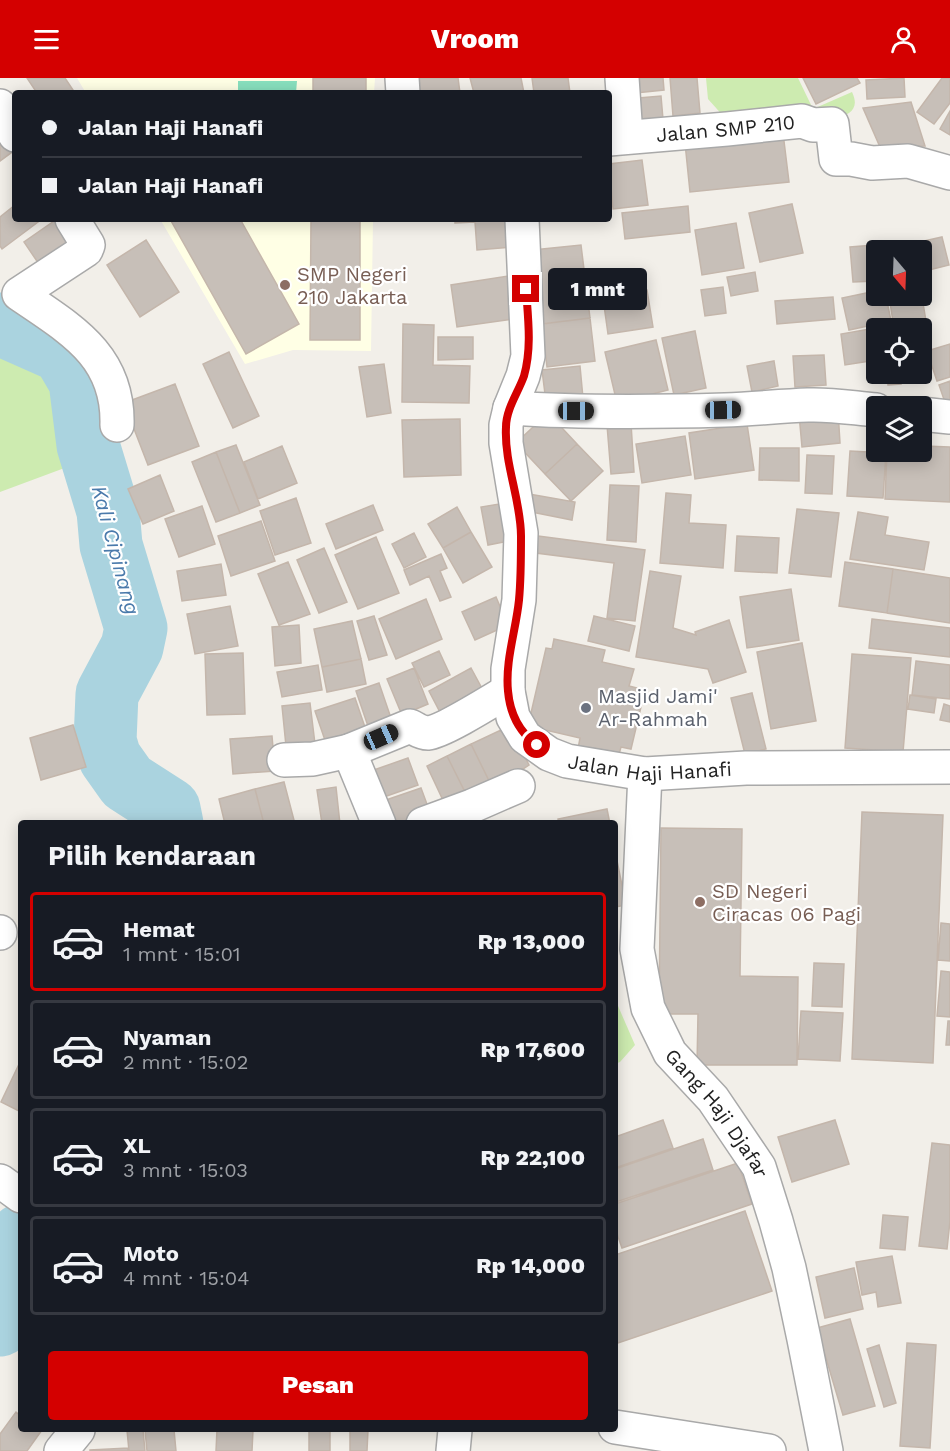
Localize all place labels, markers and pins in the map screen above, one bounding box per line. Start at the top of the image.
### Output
place label: SMP Negeri 210 Jakarta [297,262,407,309]
marker: SMP Negeri 210 Jakarta [278,278,292,292]
place label: Masjid Jami' Ar-Rahmah [598,684,718,731]
marker: Masjid Jami' Ar-Rahmah [579,701,593,715]
place label: SD Negeri Ciracas 06 Pagi [712,879,861,926]
marker: SD Negeri Ciracas 06 Pagi [693,895,707,909]

